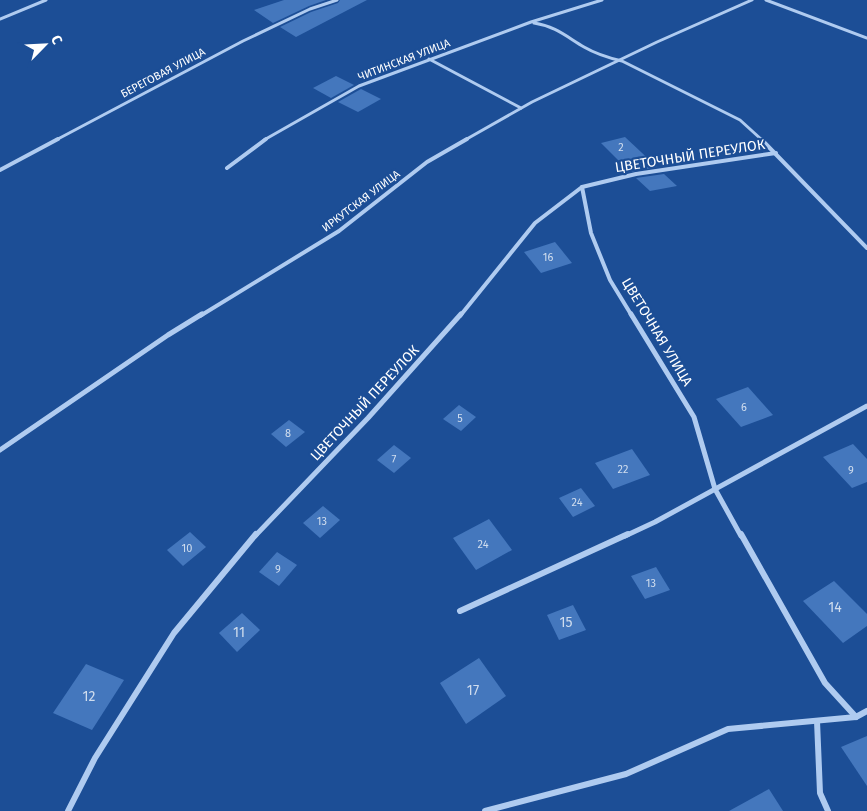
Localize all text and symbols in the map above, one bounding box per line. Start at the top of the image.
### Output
north arrow [20,20,70,70]
text: С [47,33,66,47]
street label: ЧИТИНСКАЯ УЛИЦА [356,36,452,84]
street label: БЕРЕГОВАЯ УЛИЦА [119,45,208,101]
street label: ЦВЕТОЧНЫЙ ПЕРЕУЛОК [614,136,767,176]
house number: 2 [618,141,624,154]
street label: ИРКУТСКАЯ УЛИЦА [319,167,403,235]
house number: 16 [543,251,553,264]
street label: ЦВЕТОЧНАЯ УЛИЦА [618,275,696,389]
street label: ЦВЕТОЧНЫЙ ПЕРЕУЛОК [307,341,423,464]
house number: 6 [741,401,747,414]
house number: 5 [457,412,463,425]
house number: 8 [285,427,291,440]
house number: 7 [392,453,397,466]
house number: 22 [618,463,628,476]
house number: 9 [848,464,854,477]
house number: 24 [572,496,583,509]
house number: 13 [317,515,327,528]
house number: 24 [478,538,489,551]
house number: 10 [182,542,192,555]
house number: 9 [275,563,281,576]
house number: 13 [646,577,656,590]
house number: 14 [828,599,842,616]
house number: 15 [559,614,573,631]
house number: 11 [233,624,245,641]
house number: 17 [467,682,479,699]
house number: 12 [83,688,96,705]

